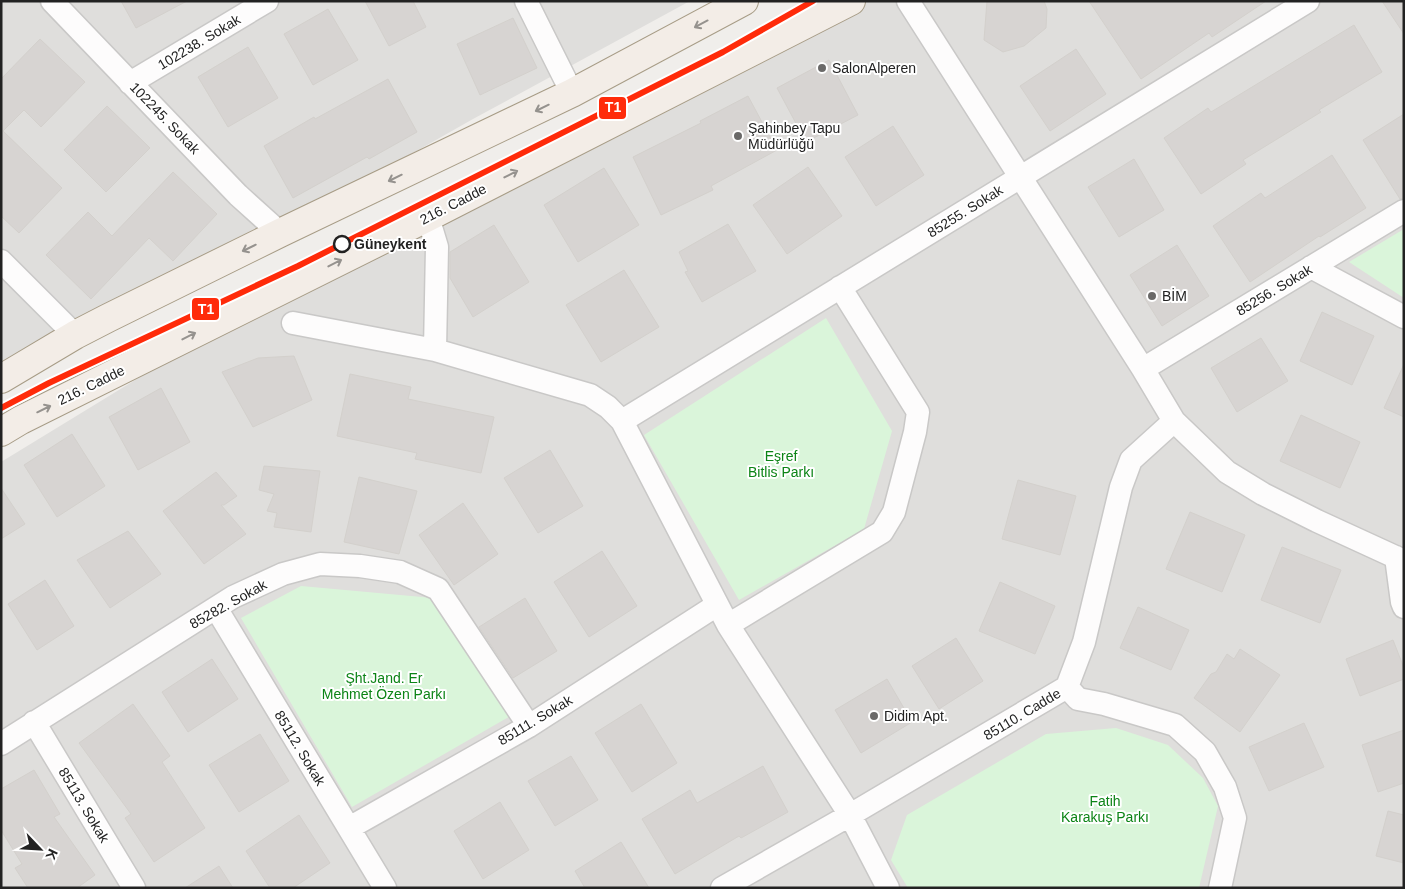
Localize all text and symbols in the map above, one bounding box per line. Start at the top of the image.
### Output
street label: 102238. Sokak [155,11,244,73]
one-way arrow [694,19,709,29]
place label: SalonAlperen [832,60,916,76]
marker: SalonAlperen [816,62,828,74]
street label: 102245. Sokak [127,79,204,158]
line badge: T1 [598,96,627,120]
text: T1 [605,99,621,115]
one-way arrow [535,103,550,113]
place label: Şahinbey Tapu Müdürlüğü [748,120,840,152]
marker: Şahinbey Tapu Müdürlüğü [732,130,744,142]
one-way arrow [503,169,518,178]
one-way arrow [388,173,403,183]
street label: 216. Cadde [417,180,489,228]
street label: 85255. Sokak [924,181,1006,240]
marker: Güneykent [333,235,351,253]
place label: Güneykent [354,236,427,252]
one-way arrow [242,244,257,253]
one-way arrow [327,258,342,267]
street label: 85256. Sokak [1233,261,1316,319]
place label: BİM [1162,287,1187,304]
marker: BİM [1146,290,1158,302]
line badge: T1 [191,297,220,321]
text: T1 [198,301,214,317]
one-way arrow [182,331,197,341]
street label: 216. Cadde [55,362,127,408]
one-way arrow [36,403,51,413]
park label: Eşref Bitlis Parkı [748,448,814,480]
street label: 85282. Sokak [187,576,270,632]
park label: Şht.Jand. Er Mehmet Özen Parkı [322,670,446,702]
street label: 85110. Cadde [981,685,1064,743]
street label: 85111. Sokak [495,691,576,748]
street label: 85112. Sokak [271,708,329,789]
place label: Didim Apt. [884,708,948,724]
marker: Didim Apt. [868,710,880,722]
street label: 85113. Sokak [55,765,113,846]
park label: Fatih Karakuş Parkı [1061,793,1149,825]
north arrow [15,824,65,874]
text: K [42,847,61,862]

